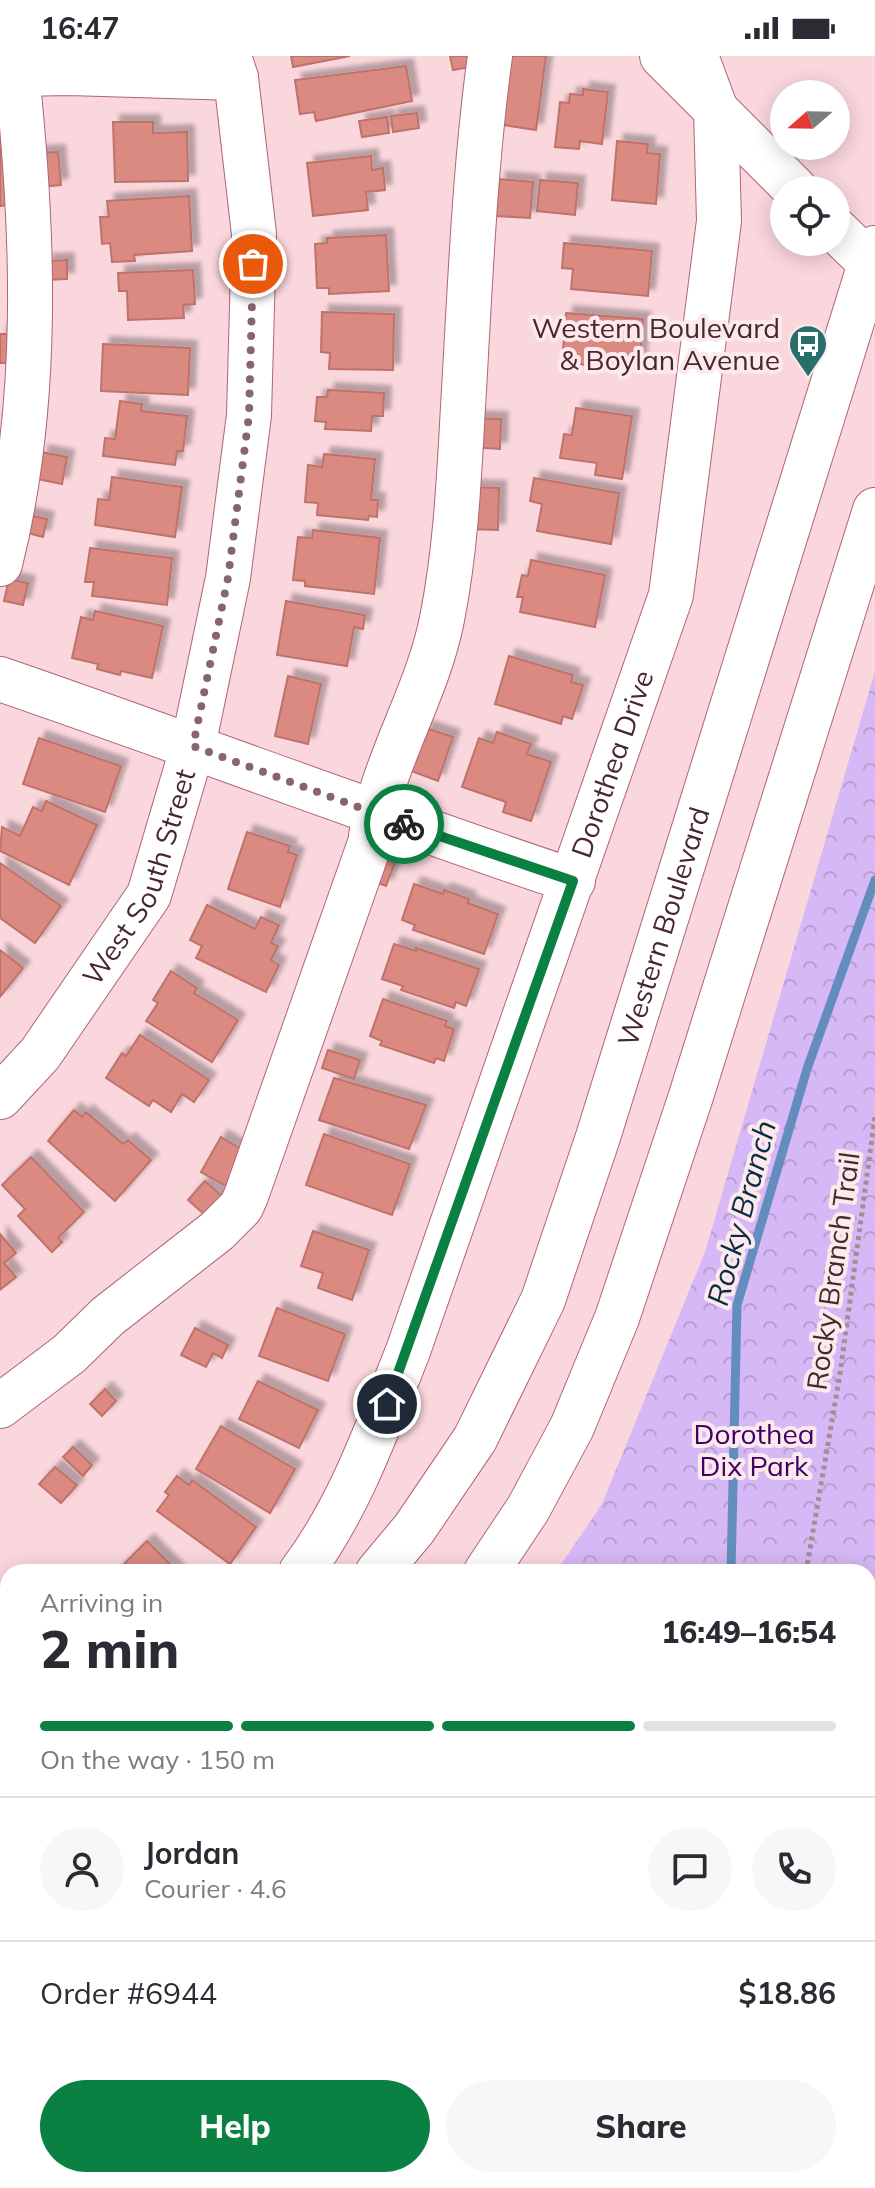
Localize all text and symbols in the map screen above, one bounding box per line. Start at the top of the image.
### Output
text: 16:47 [40,9,119,47]
north arrow [770,80,850,160]
map controls [770,80,850,256]
button: locate [770,176,850,256]
pin [219,230,287,298]
icon: bag [231,242,275,286]
place label: Western Boulevard & Boylan Avenue [532,310,780,377]
bus stop icon: Western Boulevard & Boylan Avenue [787,323,829,378]
street label: Dorothea Drive [563,665,661,862]
street label: West South Street [74,764,202,992]
courier [364,784,444,864]
icon: bike [382,802,426,846]
street label: Western Boulevard [609,803,717,1050]
water label: Rocky Branch [698,1116,784,1310]
street label: Rocky Branch Trail [798,1150,867,1392]
pin [353,1370,421,1438]
icon: home [365,1382,409,1426]
park label: Dorothea Dix Park [694,1416,814,1483]
text: Arriving in [40,1586,163,1619]
text: 16:49–16:54 [661,1613,836,1651]
text: 2 min [40,1616,179,1681]
text: On the way · 150 m [40,1743,275,1776]
button: person [40,1827,124,1911]
button: chat [648,1827,732,1911]
button: phone [752,1827,836,1911]
text: Jordan [144,1834,239,1872]
text: Courier · 4.6 [144,1872,287,1905]
text: Order #6944 [40,1974,217,2012]
text: $18.86 [739,1974,836,2012]
button: Help [40,2080,430,2172]
button: Share [446,2080,836,2172]

